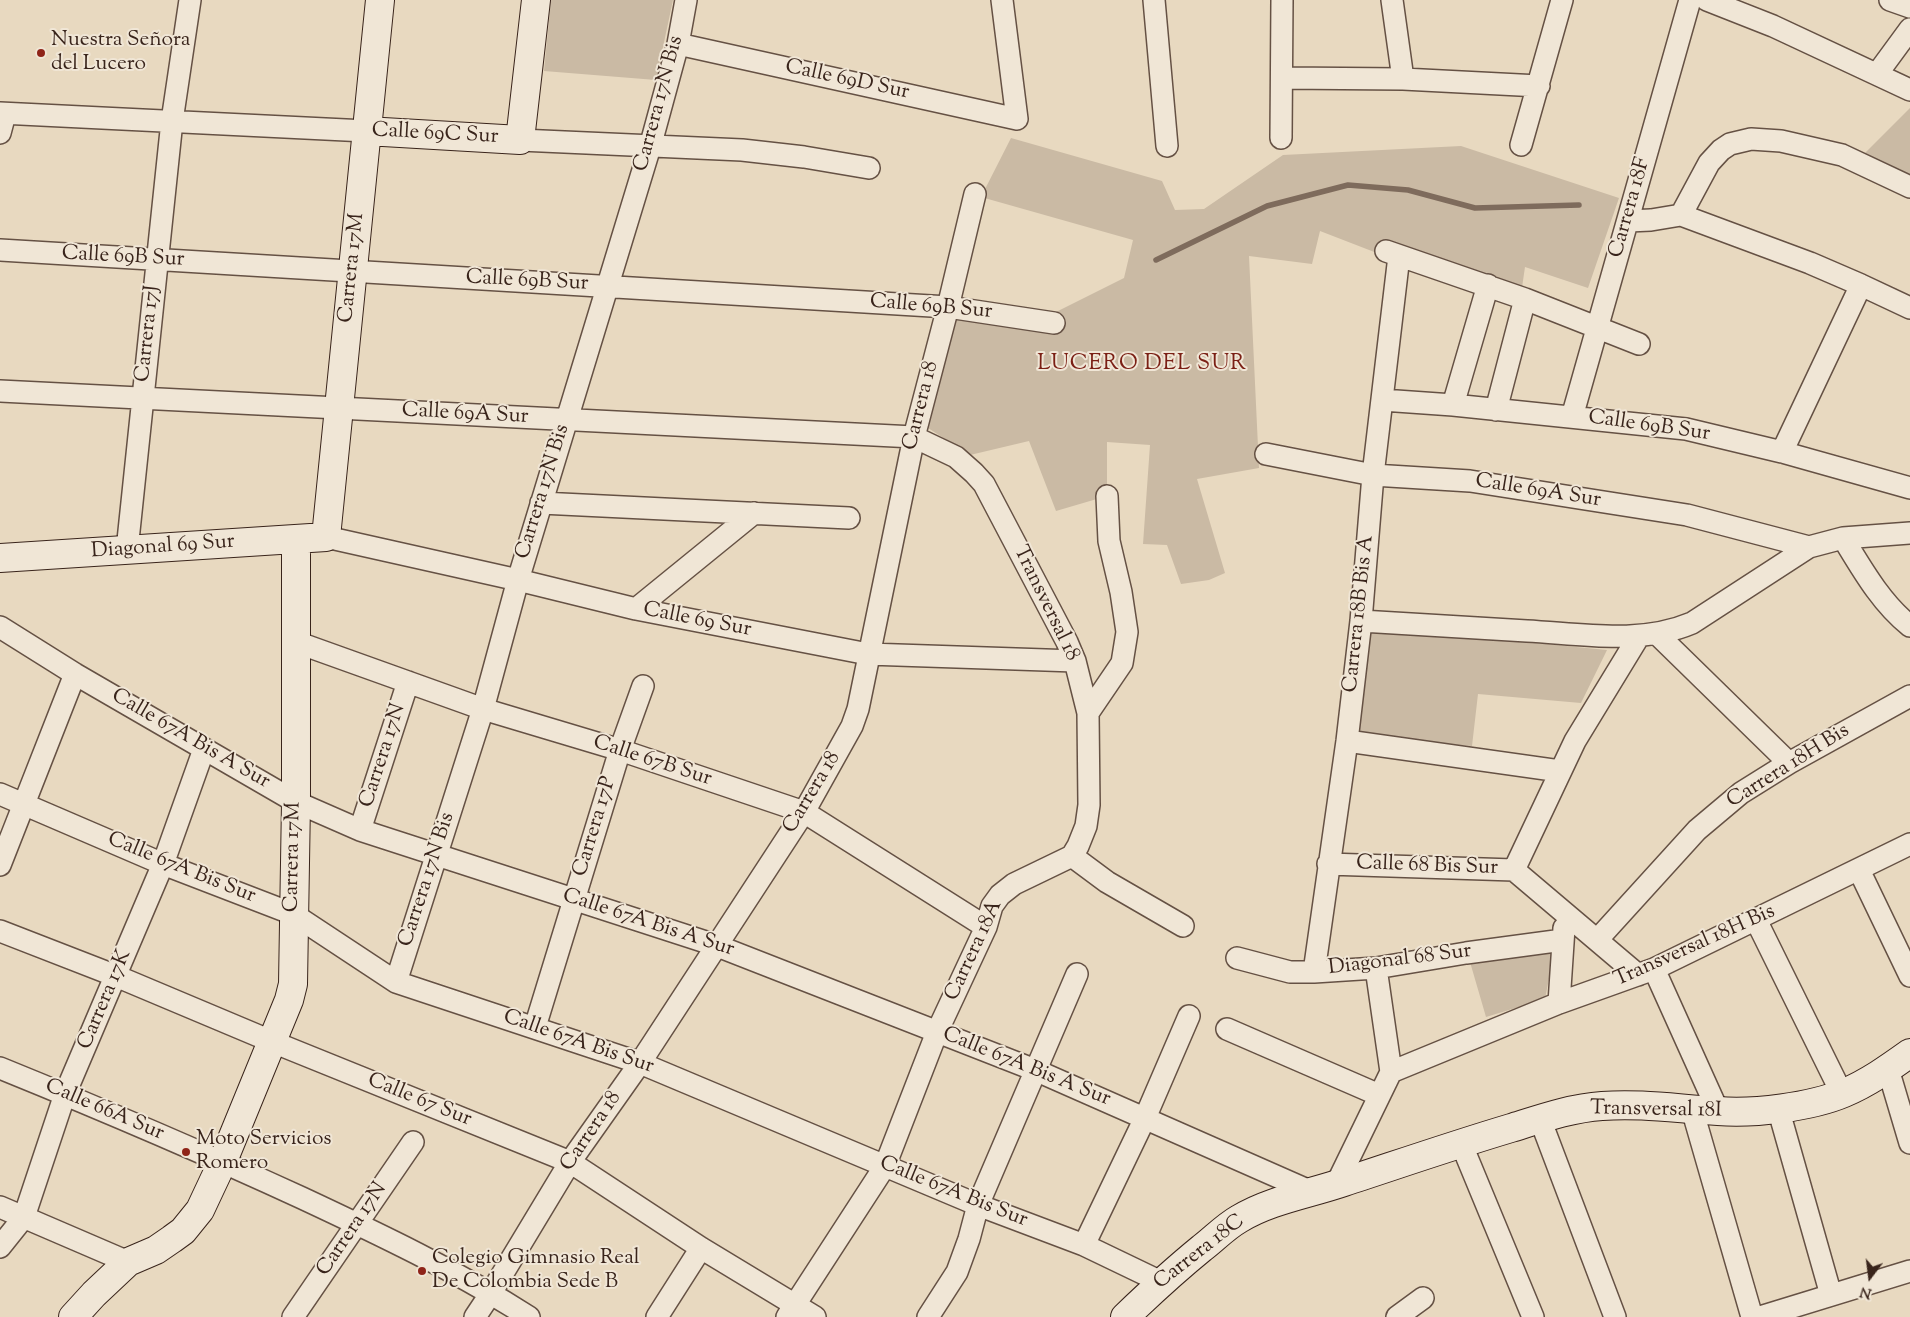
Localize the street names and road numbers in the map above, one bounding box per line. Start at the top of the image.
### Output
street label: Carrera 17N Bis [630,33,690,175]
street label: Calle 69D Sur [783,56,911,106]
street label: Calle 69C Sur [371,119,499,151]
street label: Carrera 18F [1605,155,1657,261]
street label: Carrera 17M [335,212,371,324]
street label: Calle 69B Sur [61,242,185,274]
street label: Calle 69B Sur [465,266,589,298]
street label: Carrera 17J [131,285,167,383]
street label: Calle 69B Sur [869,290,993,326]
street label: Carrera 18 [899,359,945,453]
street label: Calle 69A Sur [401,399,529,431]
street label: Calle 69B Sur [1586,406,1712,448]
street label: Carrera 17N Bis [512,422,576,562]
street label: Calle 69A Sur [1473,470,1603,514]
street label: Diagonal 69 Sur [90,530,236,566]
street label: Carrera 18B Bis A [1339,534,1381,694]
street label: Transversal 18 [1006,542,1084,666]
street label: Calle 69 Sur [641,598,753,644]
street label: Calle 67A Bis A Sur [106,684,274,796]
street label: Carrera 17N [355,701,413,811]
street label: Carrera 18H Bis [1723,719,1855,815]
street label: Calle 67B Sur [590,731,714,793]
street label: Carrera 18 [779,747,847,839]
street label: Carrera 17P [569,774,623,880]
street label: Carrera 17M [280,802,308,912]
street label: Carrera 17N Bis [394,810,462,950]
street label: Calle 67A Bis Sur [103,828,259,910]
street label: Calle 68 Bis Sur [1356,852,1498,882]
street label: Calle 67A Bis A Sur [559,884,737,964]
street label: Carrera 18A [941,897,1009,1005]
street label: Transversal 18H Bis [1611,900,1779,994]
street label: Diagonal 68 Sur [1327,940,1473,982]
street label: Carrera 17K [74,946,138,1054]
street label: Calle 67A Bis Sur [499,1005,657,1081]
street label: Calle 67A Bis A Sur [938,1023,1114,1113]
street label: Calle 67 Sur [363,1069,475,1133]
street label: Calle 66A Sur [41,1075,167,1147]
street label: Carrera 18 [556,1087,628,1177]
street label: Transversal 18I [1590,1097,1722,1125]
street label: Calle 67A Bis Sur [875,1152,1031,1234]
street label: Carrera 17N [312,1178,394,1282]
street label: Carrera 18C [1150,1210,1250,1296]

